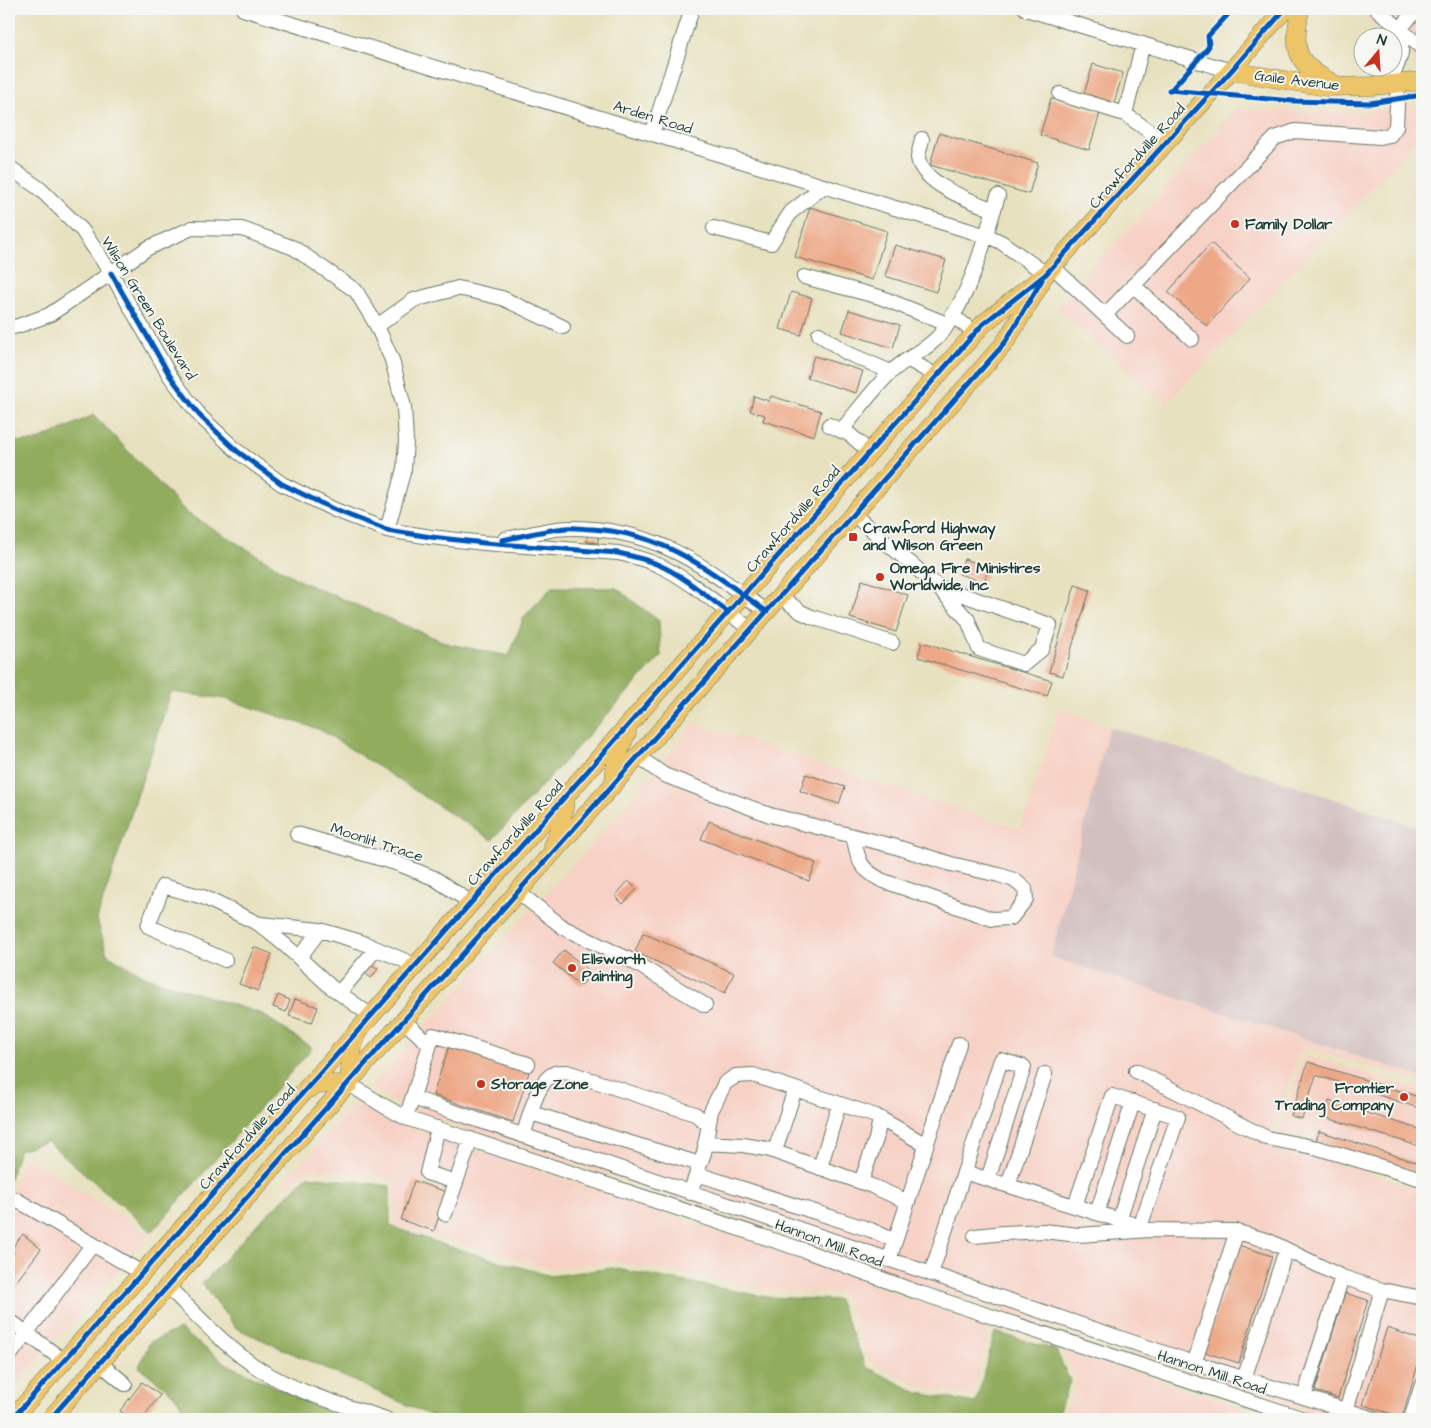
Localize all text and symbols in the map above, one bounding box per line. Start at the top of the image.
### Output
north arrow [1354,28,1404,78]
text: N [1374,30,1389,52]
street label: Gaile Avenue [1253,65,1341,96]
street label: Arden Road [611,95,695,140]
street label: Crawfordville Road [1084,99,1191,214]
place label: Family Dollar [1245,214,1333,236]
marker: Family Dollar [1229,218,1241,230]
street label: Wilson Green Boulevard [96,233,201,384]
street label: Crawfordville Road [741,461,846,577]
place label: Crawford Highway and Wilson Green [862,518,996,556]
marker: Crawford Highway and Wilson Green [847,531,859,543]
place label: Omega Fire Ministires Worldwide, Inc [889,558,1041,596]
marker: Omega Fire Ministires Worldwide, Inc [874,571,886,583]
street label: Crawfordville Road [462,776,569,891]
street label: Moonlit Trace [328,818,426,867]
place label: Ellsworth Painting [582,949,646,989]
marker: Ellsworth Painting [566,962,578,974]
place label: Storage Zone [490,1074,589,1097]
marker: Storage Zone [475,1078,487,1090]
place label: Frontier Trading Company [1274,1078,1395,1118]
street label: Crawfordville Road [194,1080,301,1195]
marker: Frontier Trading Company [1398,1091,1410,1103]
street label: Hannon Mill Road [772,1214,886,1273]
street label: Hannon Mill Road [1155,1345,1269,1400]

